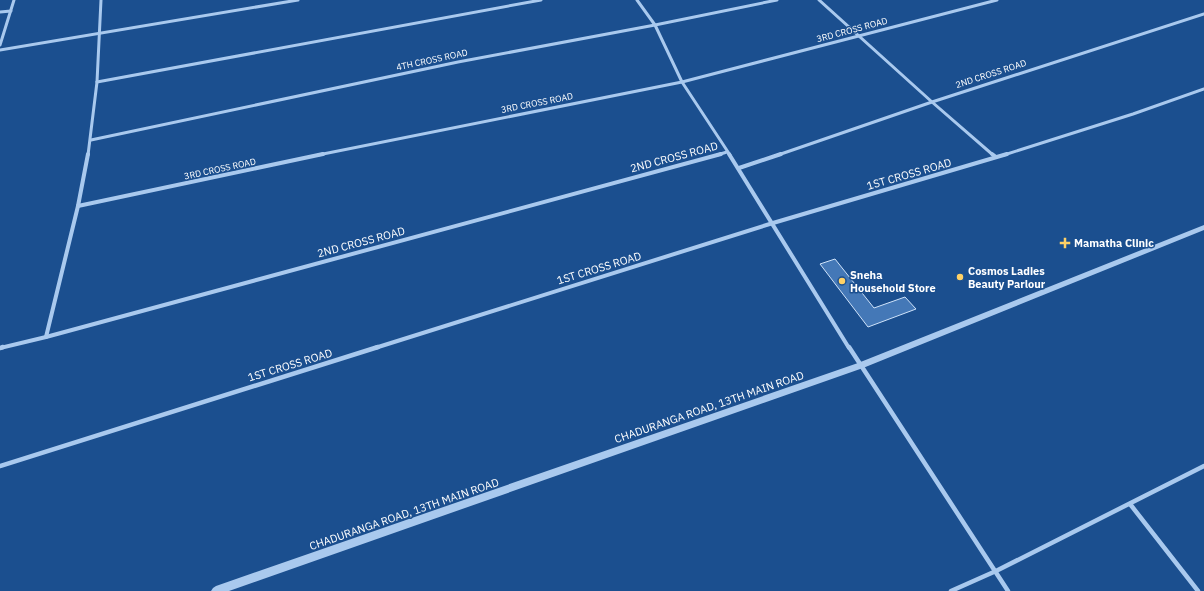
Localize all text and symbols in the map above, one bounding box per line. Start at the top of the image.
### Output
street label: 3RD CROSS ROAD [815,15,889,44]
street label: 4TH CROSS ROAD [395,47,469,72]
street label: 2ND CROSS ROAD [954,57,1028,90]
street label: 3RD CROSS ROAD [500,90,574,115]
street label: 2ND CROSS ROAD [629,139,719,175]
street label: 1ST CROSS ROAD [865,155,953,193]
street label: 3RD CROSS ROAD [183,156,257,181]
street label: 2ND CROSS ROAD [316,224,406,260]
place label: Mamatha Clinic [1074,236,1154,250]
marker: Mamatha Clinic [1059,237,1071,249]
street label: 1ST CROSS ROAD [555,249,643,287]
place label: Cosmos Ladies Beauty Parlour [968,264,1046,291]
place label: Sneha Household Store [850,268,936,295]
marker: Cosmos Ladies Beauty Parlour [955,272,965,282]
marker: Sneha Household Store [837,276,847,286]
street label: 1ST CROSS ROAD [246,346,334,384]
street label: CHADURANGA ROAD, 13TH MAIN ROAD [612,368,806,446]
street label: CHADURANGA ROAD, 13TH MAIN ROAD [307,475,501,553]

